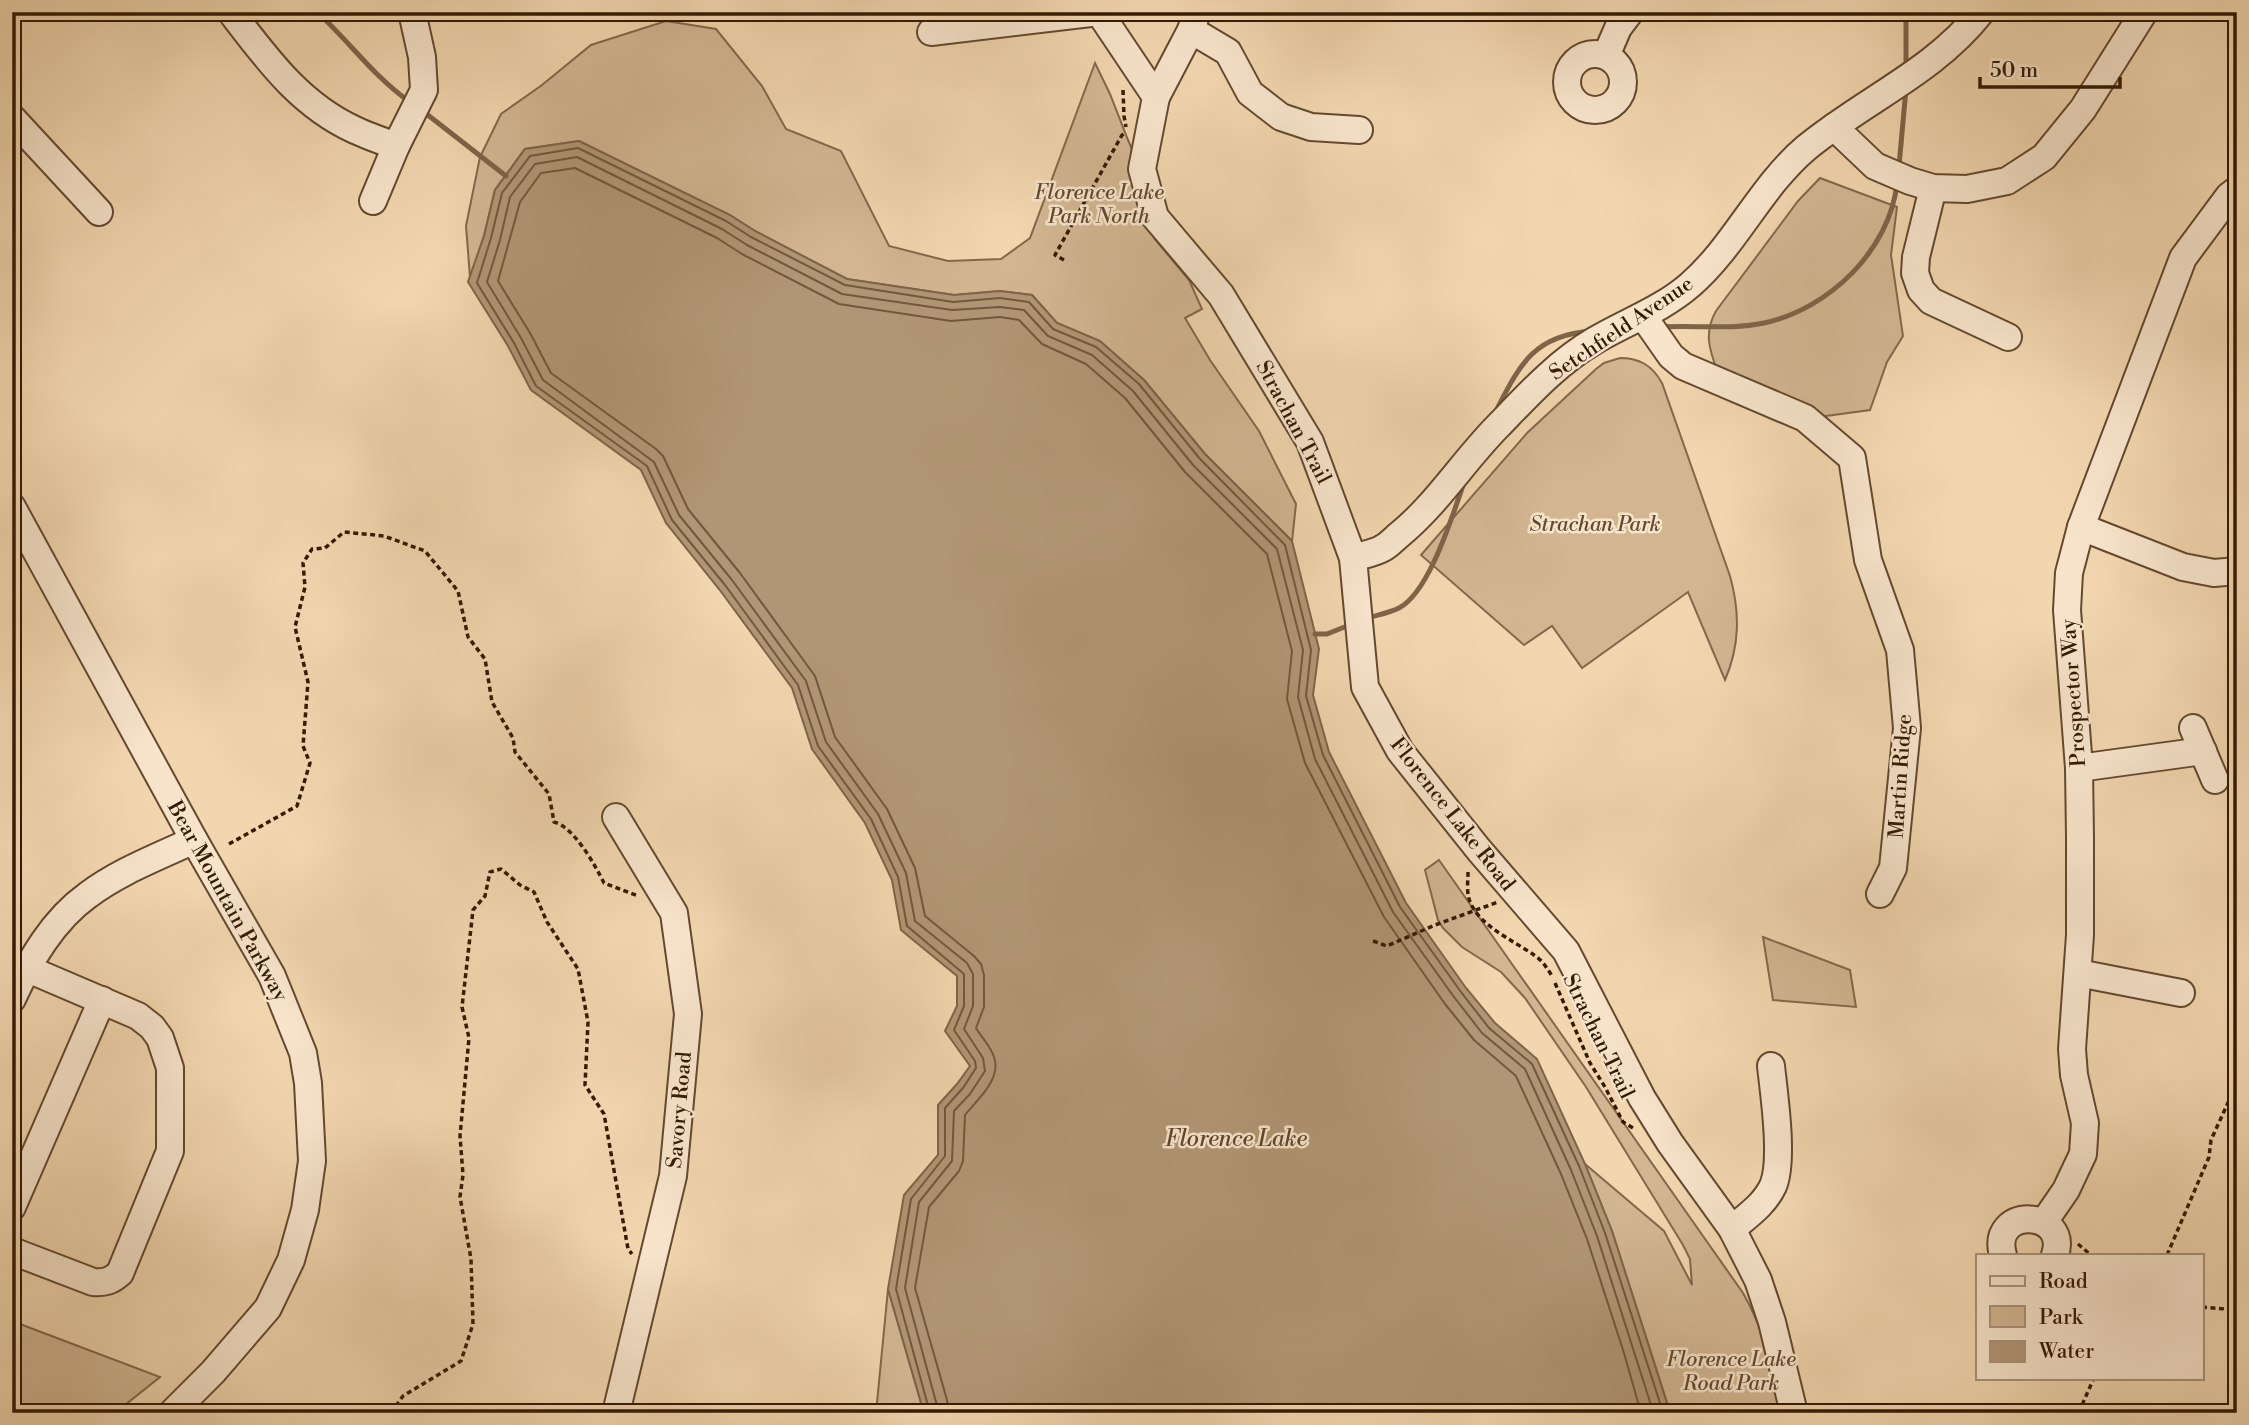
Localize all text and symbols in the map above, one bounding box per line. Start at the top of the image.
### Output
scale bar [1980,46,2120,90]
text: 50 m [1990,58,2038,84]
park label: Florence Lake Park North [1034,180,1164,230]
street label: Setchfield Avenue [1545,271,1698,387]
street label: Strachan Trail [1250,356,1337,489]
park label: Strachan Park [1530,512,1661,538]
street label: Prospector Way [2056,617,2092,768]
street label: Martin Ridge [1884,713,1918,839]
street label: Florence Lake Road [1384,732,1520,897]
street label: Bear Mountain Parkway [161,796,293,1007]
street label: Strachan Trail [1557,970,1640,1103]
street label: Savory Road [662,1050,698,1170]
water label: Florence Lake [1165,1125,1307,1153]
legend [1976,1254,2204,1380]
text: Road [2039,1269,2088,1295]
text: Park [2039,1305,2084,1331]
text: Water [2038,1339,2094,1365]
park label: Florence Lake Road Park [1666,1347,1796,1397]

